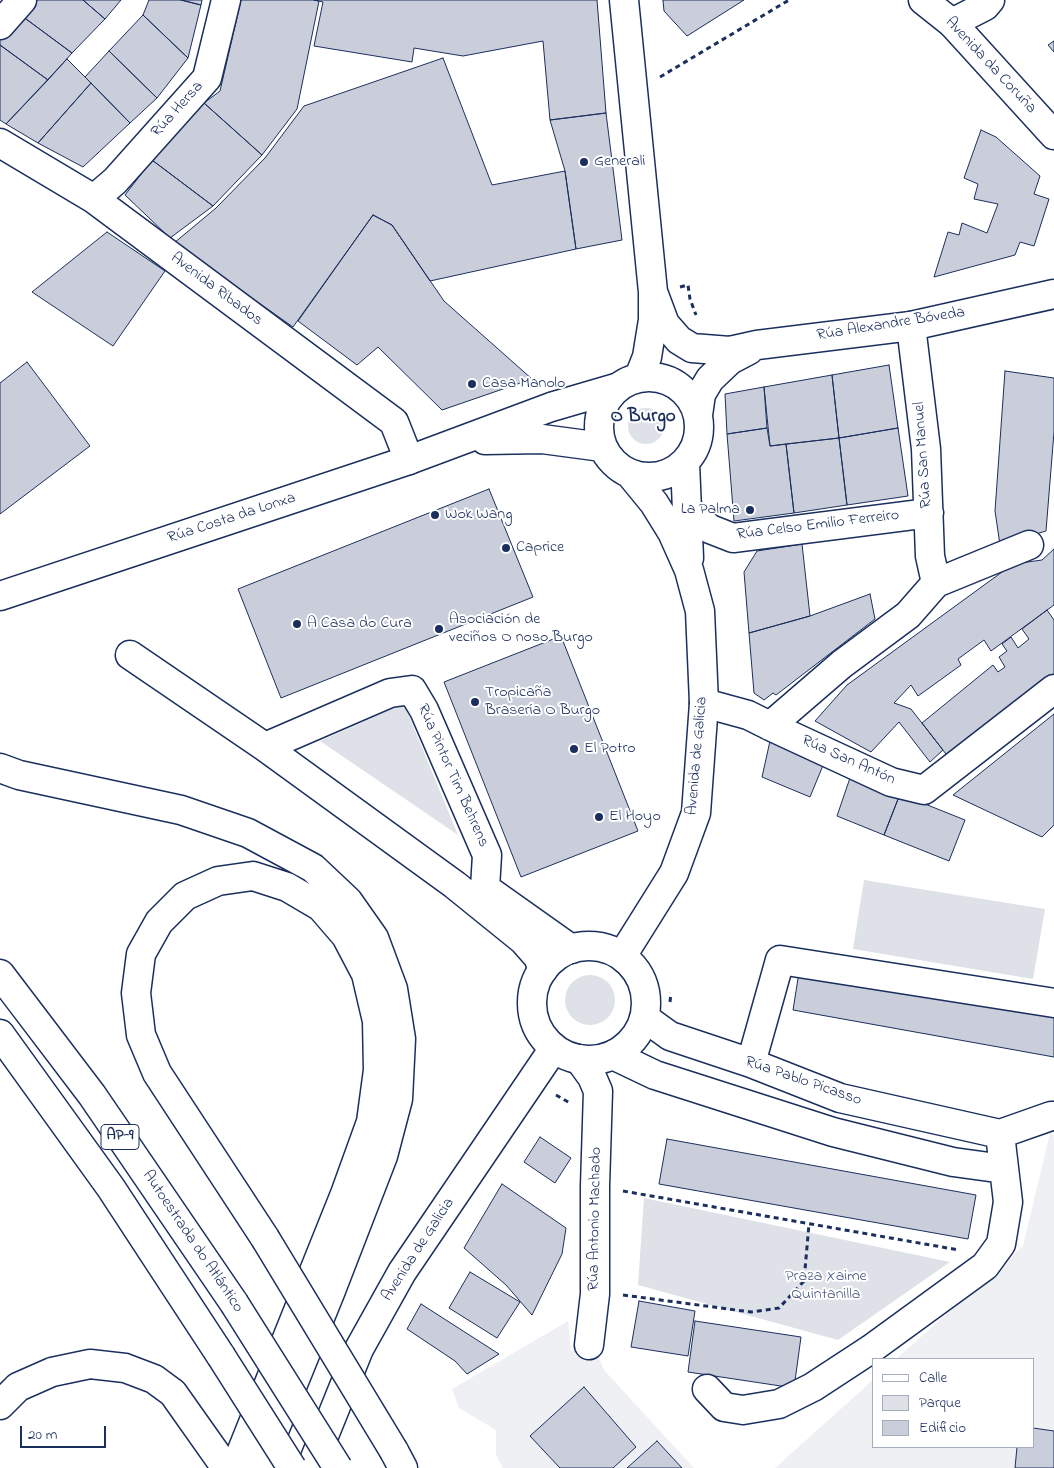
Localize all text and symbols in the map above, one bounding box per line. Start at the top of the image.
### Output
street label: Avenida da Coruña [940,14,1040,118]
street label: Rúa Hersa [148,78,208,142]
place label: Generali [594,152,645,172]
marker: Generali [578,156,590,168]
street label: Avenida Ribados [166,249,266,331]
street label: Rúa Alexandre Bóveda [816,304,966,346]
place label: Casa Manolo [482,374,565,394]
marker: Casa Manolo [466,378,478,390]
street label: Rúa San Manuel [911,401,937,509]
district label: O Burgo [610,407,676,429]
street label: Rúa Costa da Lonxa [166,489,298,549]
place label: La Palma [681,500,740,520]
marker: La Palma [744,504,756,516]
place label: Wok Wang [445,505,512,525]
street label: Rúa Celso Emilio Ferreiro [736,507,900,545]
marker: Wok Wang [429,509,441,521]
place label: Caprice [516,538,564,558]
marker: Caprice [500,542,512,554]
place label: Asociación de veciños O noso Burgo [449,610,593,648]
place label: A Casa do Cura [307,614,412,634]
marker: A Casa do Cura [291,618,303,630]
marker: Asociación de veciños O noso Burgo [433,623,445,635]
place label: Tropicaña Brasería O Burgo [485,683,600,721]
marker: Tropicaña Brasería O Burgo [469,696,481,708]
street label: Avenida de Galicia [683,696,713,816]
street label: Rúa Pintor Tim Behrens [412,702,492,850]
street label: Rúa San Antón [798,732,898,790]
place label: El Potro [584,739,636,759]
marker: El Potro [568,743,580,755]
place label: El Hoyo [609,807,661,827]
marker: El Hoyo [593,811,605,823]
street label: Rúa Pablo Picasso [742,1053,864,1111]
road number: AP-9 [101,1124,139,1150]
street label: Rúa Antonio Machado [585,1147,607,1291]
street label: Autoestrada do Atlántico [137,1167,247,1317]
street label: Avenida de Galicia [379,1195,459,1305]
park label: Praza Xaime Quintanilla [785,1267,867,1305]
legend [872,1358,1034,1448]
text: Calle [919,1367,947,1389]
text: Parque [919,1392,961,1414]
scale bar [22,1416,109,1448]
text: Edificio [919,1417,966,1439]
text: 20 m [28,1424,57,1446]

